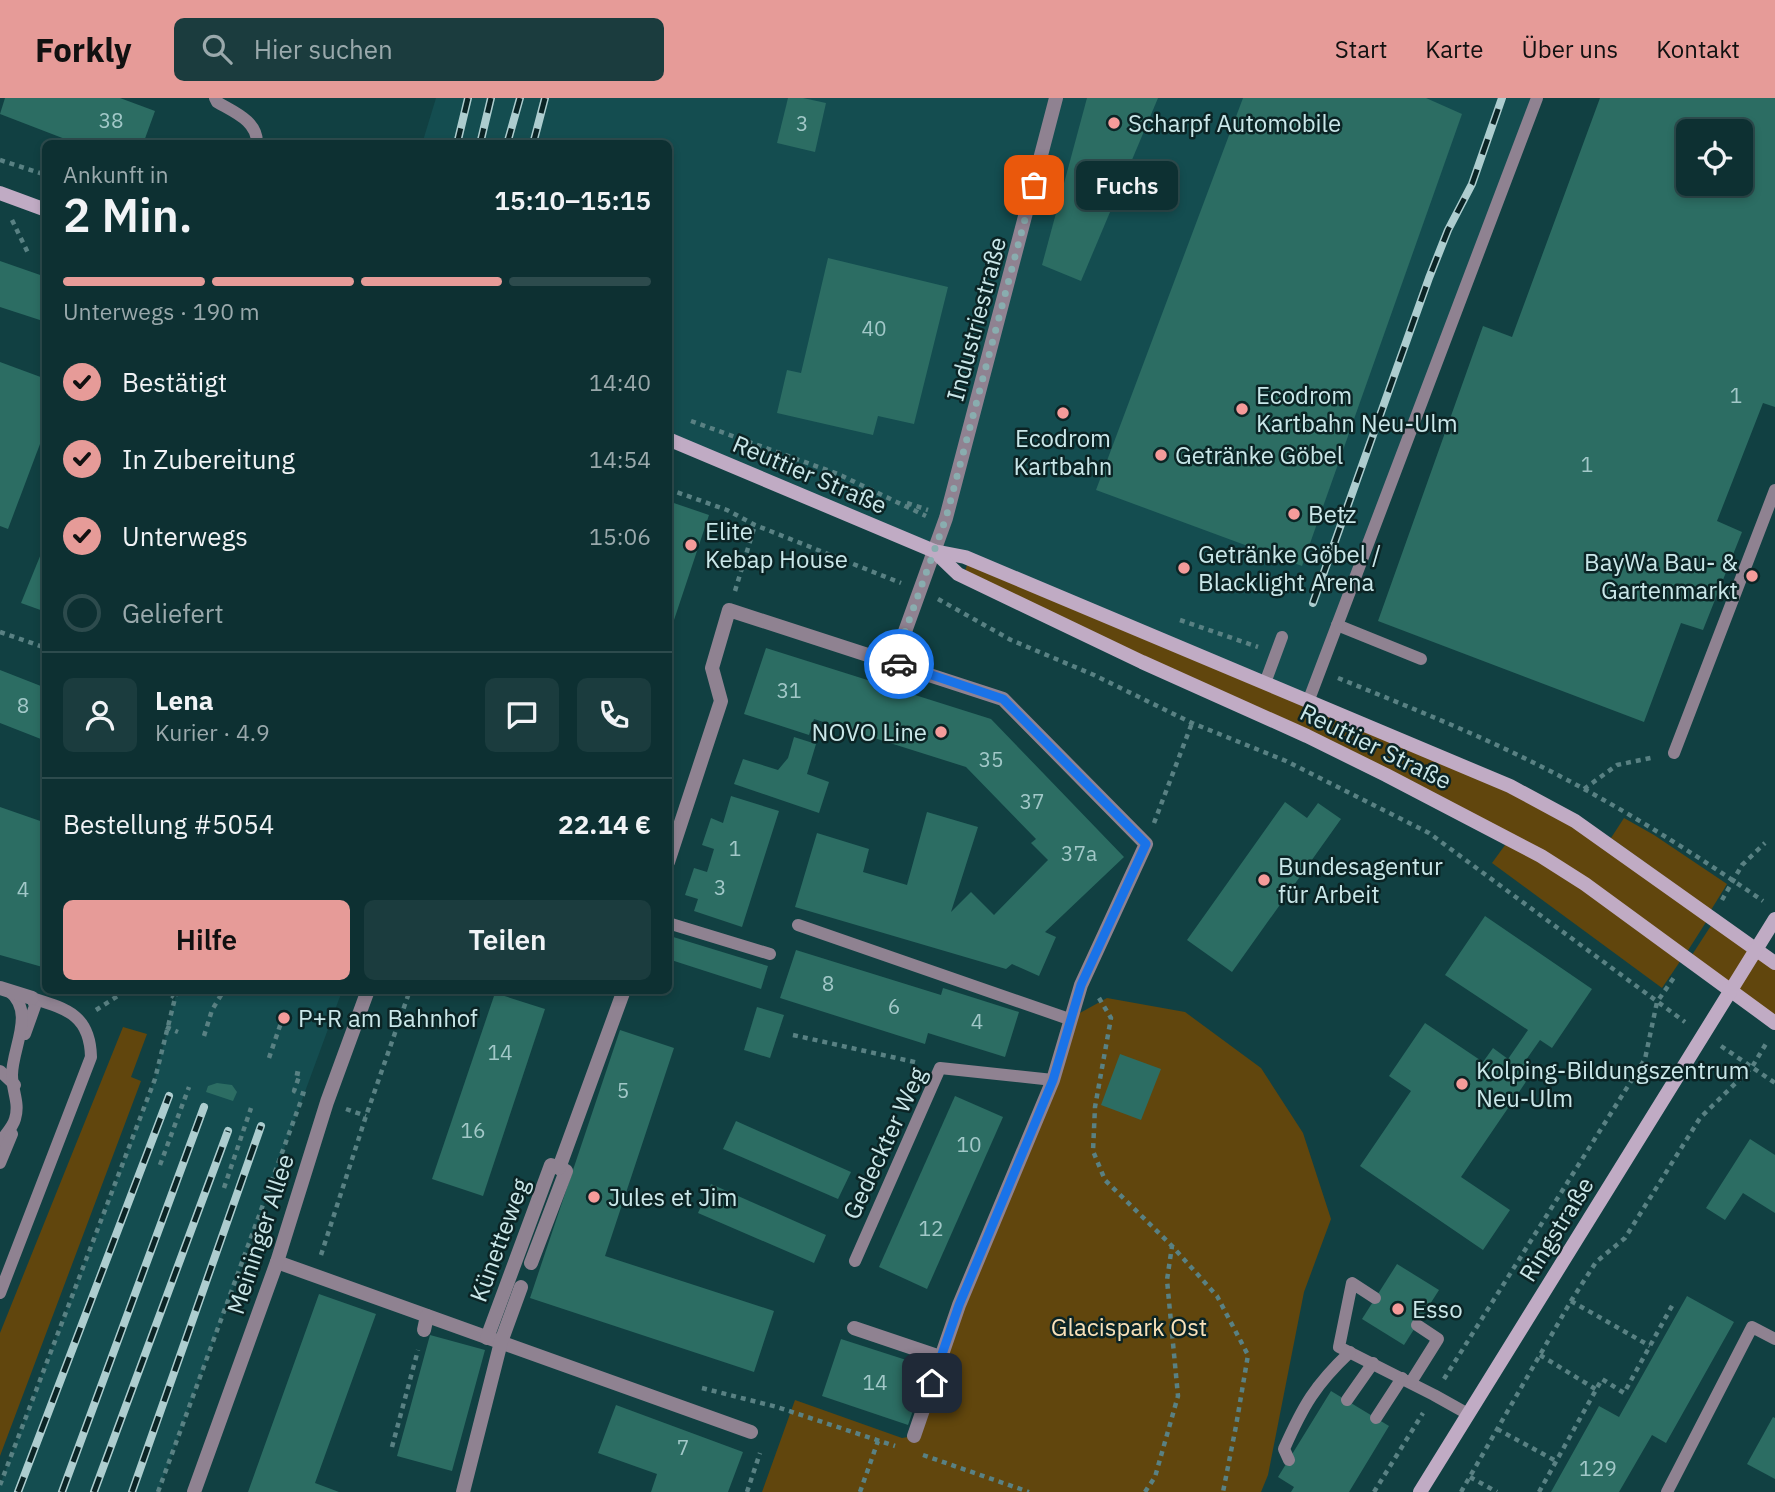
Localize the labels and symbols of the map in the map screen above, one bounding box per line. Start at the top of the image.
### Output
house number: 38 [98,106,124,134]
place label: Scharpf Automobile [1128,107,1341,139]
house number: 3 [796,109,808,137]
marker: Scharpf Automobile [1106,115,1122,131]
pin [1004,155,1064,215]
callout: Fuchs [1076,160,1178,210]
street label: Industriestraße [939,233,1013,405]
house number: 40 [861,314,887,342]
place label: Ecodrom Kartbahn Neu-Ulm [1256,379,1458,439]
house number: 1 [1730,381,1742,409]
marker: Ecodrom Kartbahn Neu-Ulm [1234,401,1250,417]
marker: Ecodrom Kartbahn [1055,405,1071,421]
place label: Ecodrom Kartbahn [1014,422,1113,482]
street label: Reuttier Straße [728,427,892,521]
place label: Getränke Göbel [1175,439,1343,471]
marker: Getränke Göbel [1153,447,1169,463]
house number: 1 [1581,450,1593,478]
place label: Betz [1308,498,1356,530]
marker: Betz [1286,506,1302,522]
place label: Elite Kebap House [705,515,848,575]
marker: Elite Kebap House [683,537,699,553]
place label: Getränke Göbel / Blacklight Arena [1198,538,1381,598]
place label: BayWa Bau- & Gartenmarkt [1584,546,1738,606]
marker: Getränke Göbel / Blacklight Arena [1176,560,1192,576]
marker: BayWa Bau- & Gartenmarkt [1744,568,1760,584]
courier [864,629,934,699]
house number: 31 [776,676,802,704]
house number: 8 [17,691,29,719]
street label: Reuttier Straße [1295,696,1457,796]
place label: NOVO Line [812,716,927,748]
marker: NOVO Line [933,724,949,740]
house number: 35 [978,745,1004,773]
house number: 37 [1019,787,1045,815]
house number: 1 [729,834,741,862]
house number: 37a [1061,839,1097,867]
place label: Bundesagentur für Arbeit [1278,850,1443,910]
marker: Bundesagentur für Arbeit [1256,872,1272,888]
house number: 3 [714,873,726,901]
house number: 4 [17,875,29,903]
house number: 8 [822,969,834,997]
house number: 6 [888,992,900,1020]
place label: P+R am Bahnhof [298,1002,478,1034]
house number: 4 [971,1007,983,1035]
marker: P+R am Bahnhof [276,1010,292,1026]
house number: 14 [487,1038,513,1066]
place label: Kolping-Bildungszentrum Neu-Ulm [1476,1054,1749,1114]
street label: Gedeckter Weg [835,1061,933,1224]
house number: 5 [617,1076,629,1104]
marker: Kolping-Bildungszentrum Neu-Ulm [1454,1076,1470,1092]
house number: 16 [460,1116,486,1144]
house number: 10 [956,1130,982,1158]
street label: Meininger Allee [219,1150,301,1318]
street label: Ringstraße [1511,1171,1601,1287]
street label: Künetteweg [462,1174,536,1306]
place label: Jules et Jim [608,1181,737,1213]
marker: Jules et Jim [586,1189,602,1205]
house number: 12 [918,1214,944,1242]
place label: Esso [1412,1293,1463,1325]
marker: Esso [1390,1301,1406,1317]
park label: Glacispark Ost [1051,1311,1207,1343]
pin [902,1353,962,1413]
house number: 14 [862,1368,888,1396]
house number: 7 [677,1433,689,1461]
house number: 129 [1579,1454,1617,1482]

